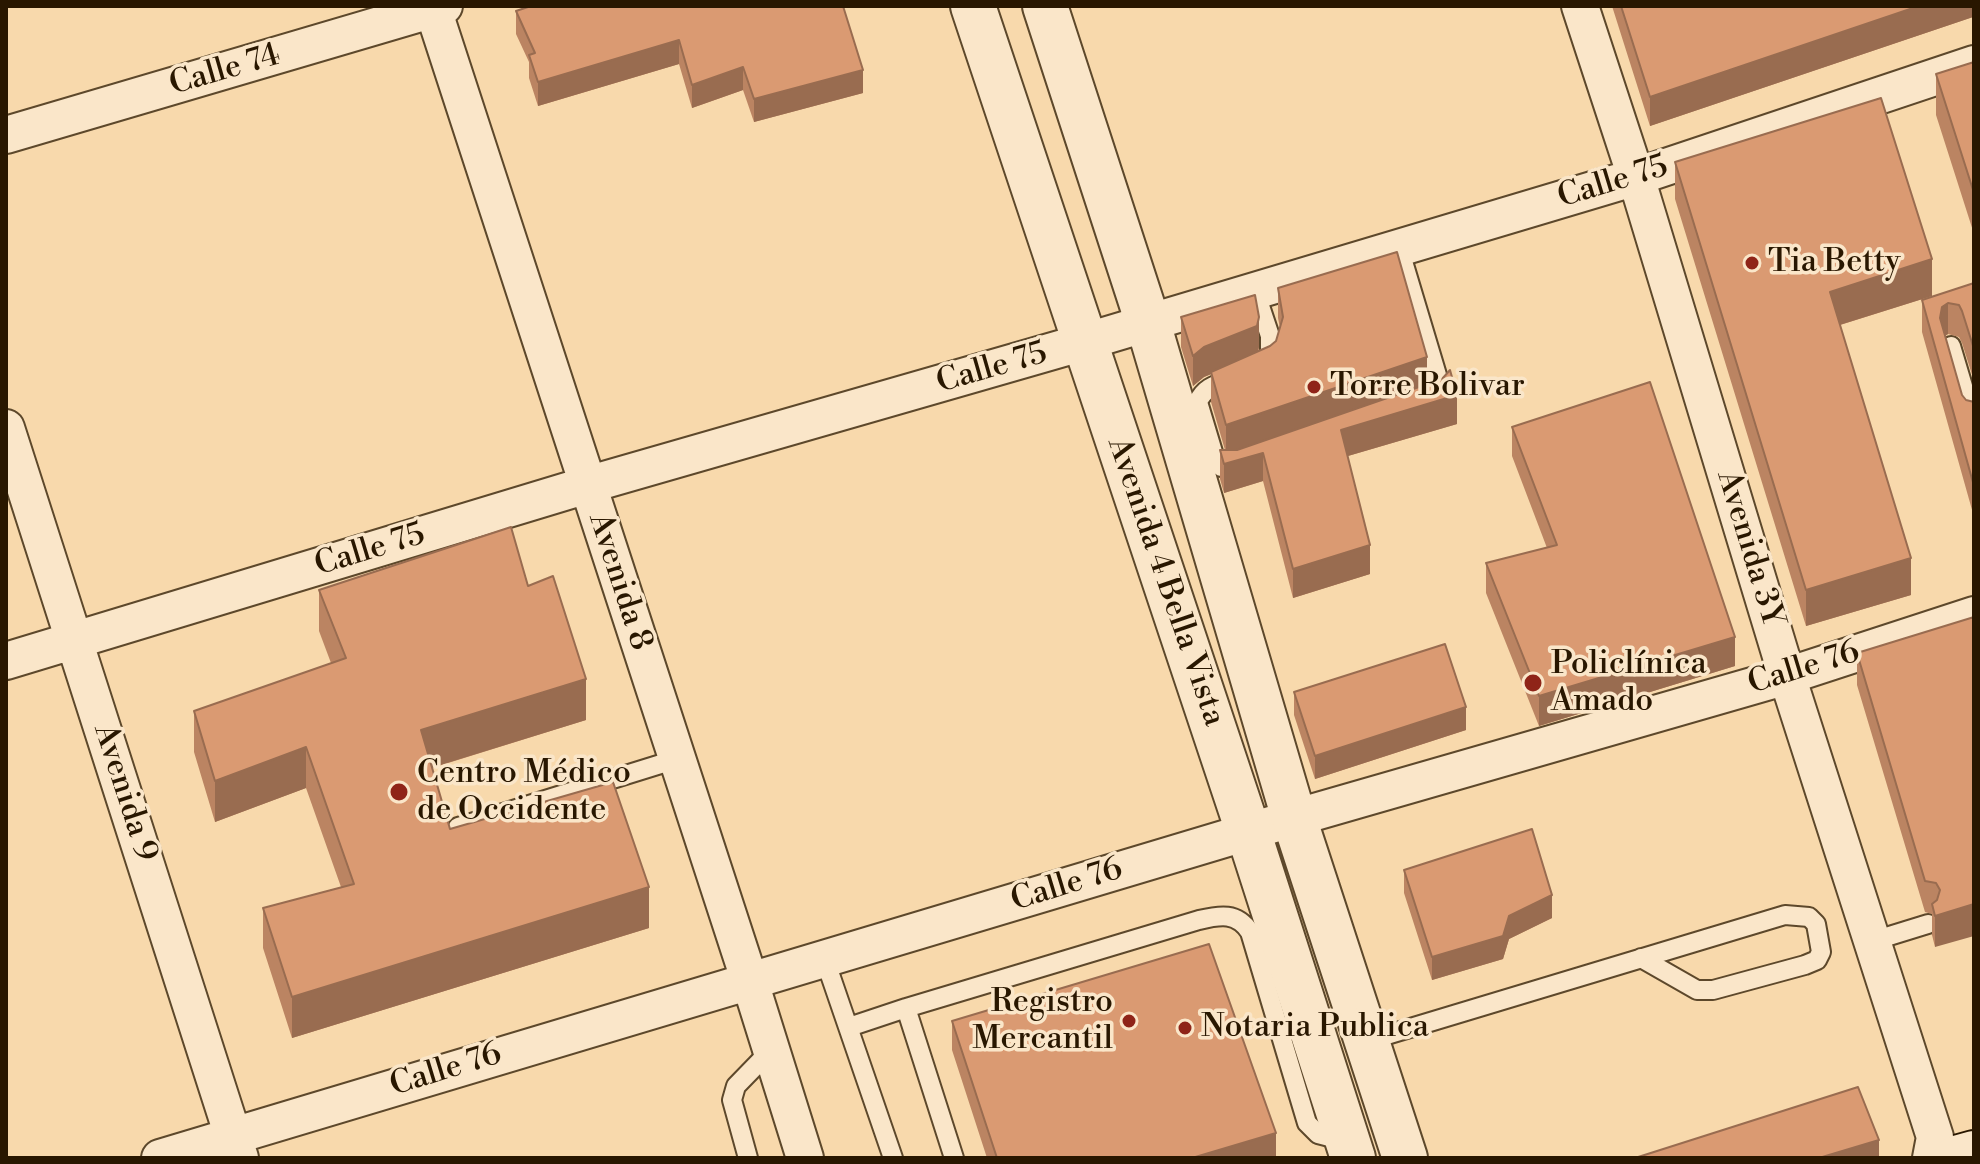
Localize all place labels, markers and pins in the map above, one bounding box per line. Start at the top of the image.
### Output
place label: Tia Betty [1768,244,1901,282]
marker: Tia Betty [1743,254,1761,272]
place label: Torre Bolivar [1330,368,1525,406]
marker: Torre Bolivar [1305,378,1323,396]
place label: Policlínica Amado [1551,646,1707,721]
marker: Policlínica Amado [1522,672,1544,694]
place label: Centro Médico de Occidente [417,755,631,830]
marker: Centro Médico de Occidente [388,781,410,803]
place label: Registro Mercantil [972,984,1113,1059]
place label: Notaria Publica [1201,1009,1429,1047]
marker: Registro Mercantil [1120,1012,1138,1030]
marker: Notaria Publica [1176,1019,1194,1037]

